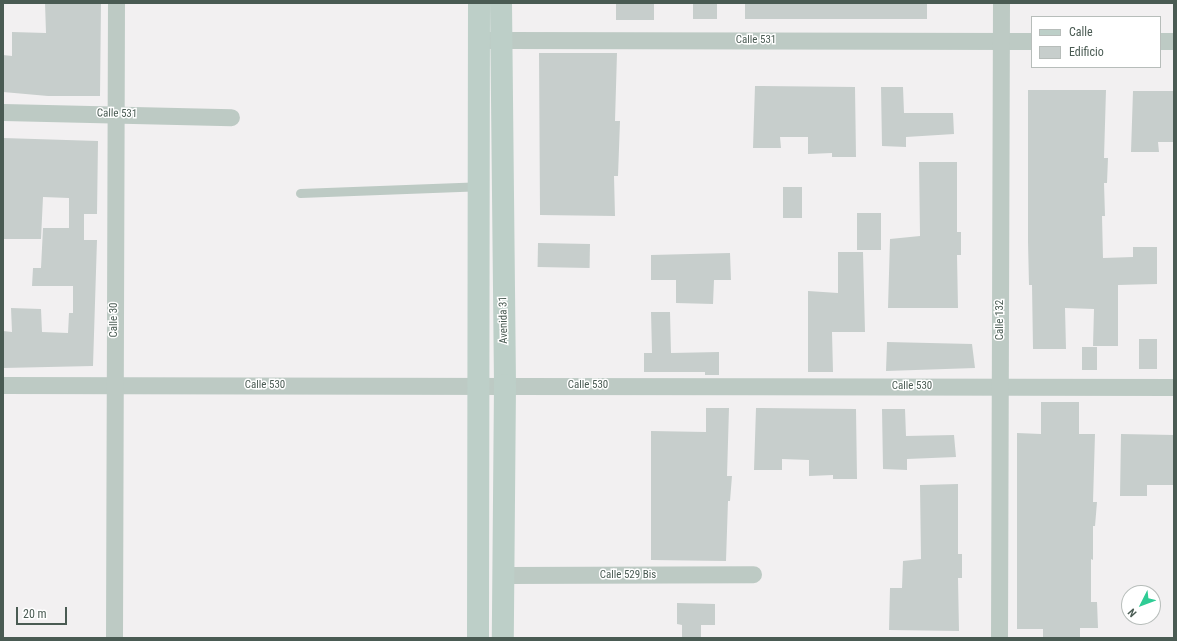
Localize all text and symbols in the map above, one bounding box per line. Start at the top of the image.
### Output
legend [1031,16,1161,68]
text: Calle [1069,25,1093,39]
street label: Calle 531 [736,33,776,47]
text: Edificio [1069,45,1104,59]
street label: Calle 531 [97,107,137,121]
street label: Avenida 31 [497,296,511,344]
street label: Calle 132 [993,300,1007,340]
street label: Calle 30 [107,302,121,338]
street label: Calle 530 [245,378,285,392]
street label: Calle 530 [568,378,608,392]
street label: Calle 530 [892,379,932,393]
street label: Calle 529 Bis [600,568,656,582]
north arrow [1121,585,1161,625]
scale bar [18,599,69,625]
text: N [1125,606,1140,620]
text: 20 m [23,607,47,621]

